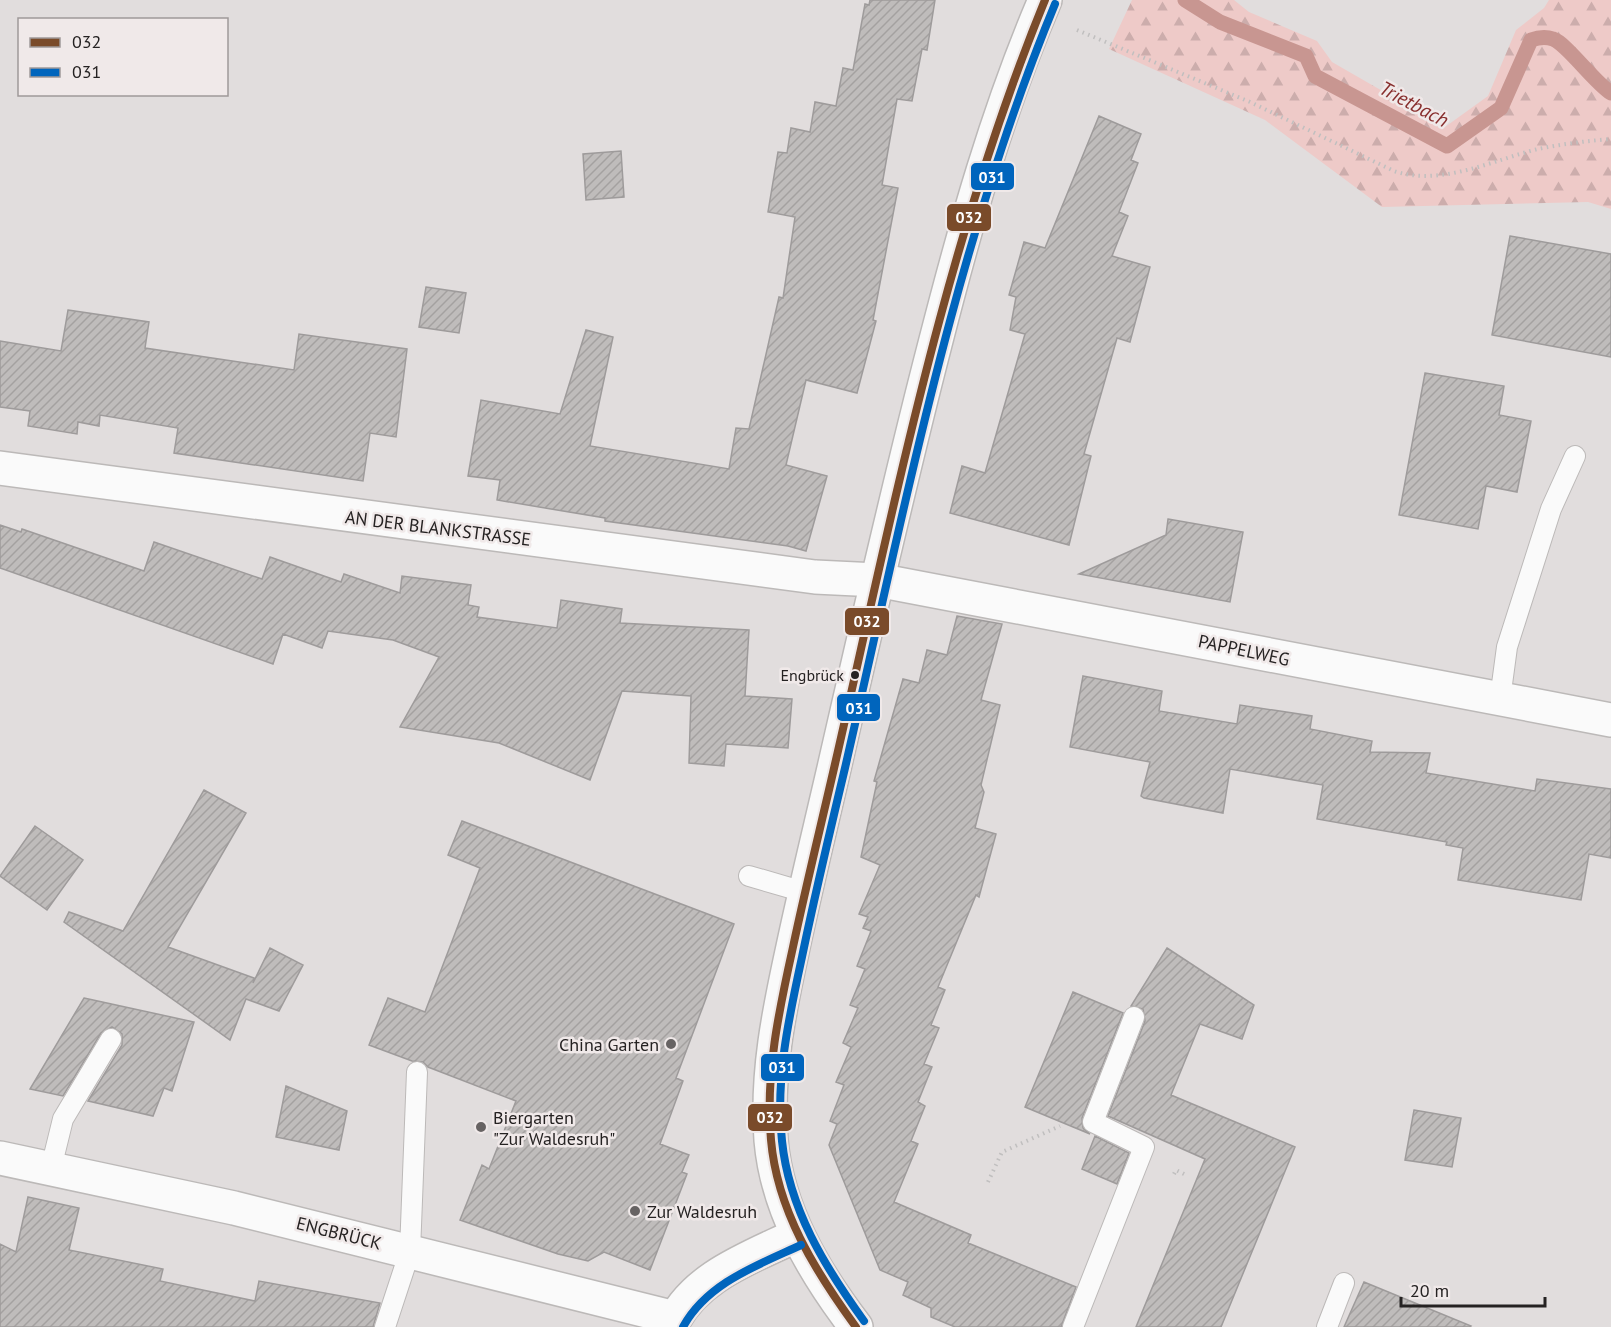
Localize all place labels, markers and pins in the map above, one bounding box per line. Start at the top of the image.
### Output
place label: Engbrück [780,665,844,685]
marker: Engbrück [849,669,861,681]
place label: China Garten [559,1033,659,1056]
marker: China Garten [664,1037,678,1051]
place label: Biergarten "Zur Waldesruh" [493,1106,615,1150]
marker: Biergarten "Zur Waldesruh" [474,1120,488,1134]
place label: Zur Waldesruh [647,1200,757,1223]
marker: Zur Waldesruh [628,1204,642,1218]

